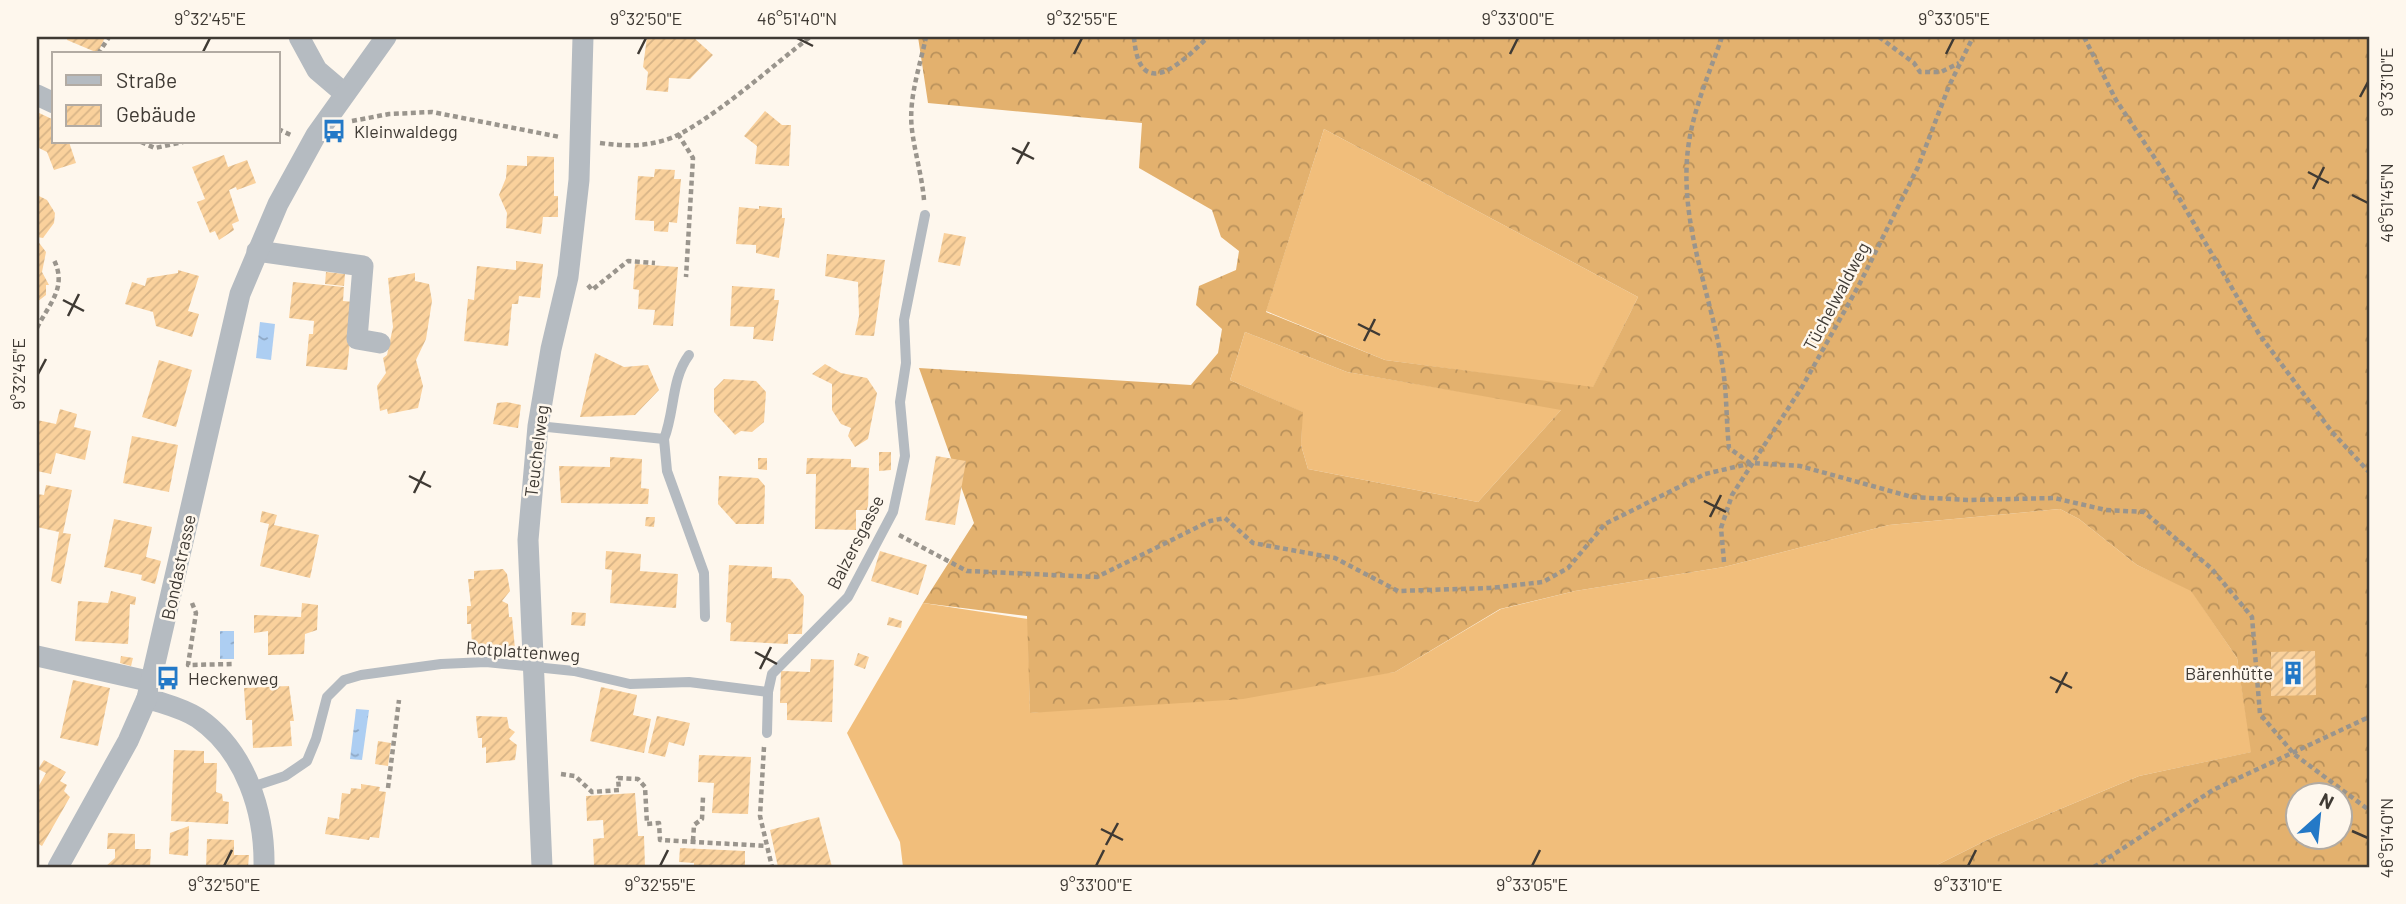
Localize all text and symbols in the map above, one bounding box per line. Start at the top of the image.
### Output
text: 9°32'45"E [174,7,246,29]
text: 9°32'50"E [610,7,682,29]
text: 46°51'40"N [757,7,837,29]
text: 9°32'55"E [1046,7,1118,29]
text: 9°33'00"E [1481,7,1555,29]
text: 9°33'05"E [1918,7,1990,29]
text: 9°33'10"E [2375,47,2397,117]
legend [52,52,280,144]
text: Straße [116,67,177,92]
text: Gebäude [116,101,196,126]
bus stop icon: Kleinwaldegg [320,117,348,145]
place label: Kleinwaldegg [354,120,458,142]
text: 46°51'45"N [2375,163,2397,243]
street label: Tüchelwaldweg [1798,238,1874,354]
text: 9°32'45"E [7,338,29,410]
street label: Teuchelweg [519,404,553,498]
street label: Balzersgasse [822,491,888,593]
street label: Bondastrasse [156,512,200,622]
street label: Rotplattenweg [465,636,581,666]
building icon: Bärenhütte [2279,659,2307,687]
place label: Bärenhütte [2185,662,2273,684]
bus stop icon: Heckenweg [154,664,182,692]
place label: Heckenweg [188,667,278,689]
north arrow [2284,782,2354,852]
text: N [2316,787,2338,814]
text: 46°51'40"N [2375,798,2397,878]
text: 9°32'50"E [188,873,260,895]
text: 9°32'55"E [624,873,696,895]
text: 9°33'00"E [1059,873,1133,895]
text: 9°33'05"E [1496,873,1568,895]
text: 9°33'10"E [1933,873,2003,895]

